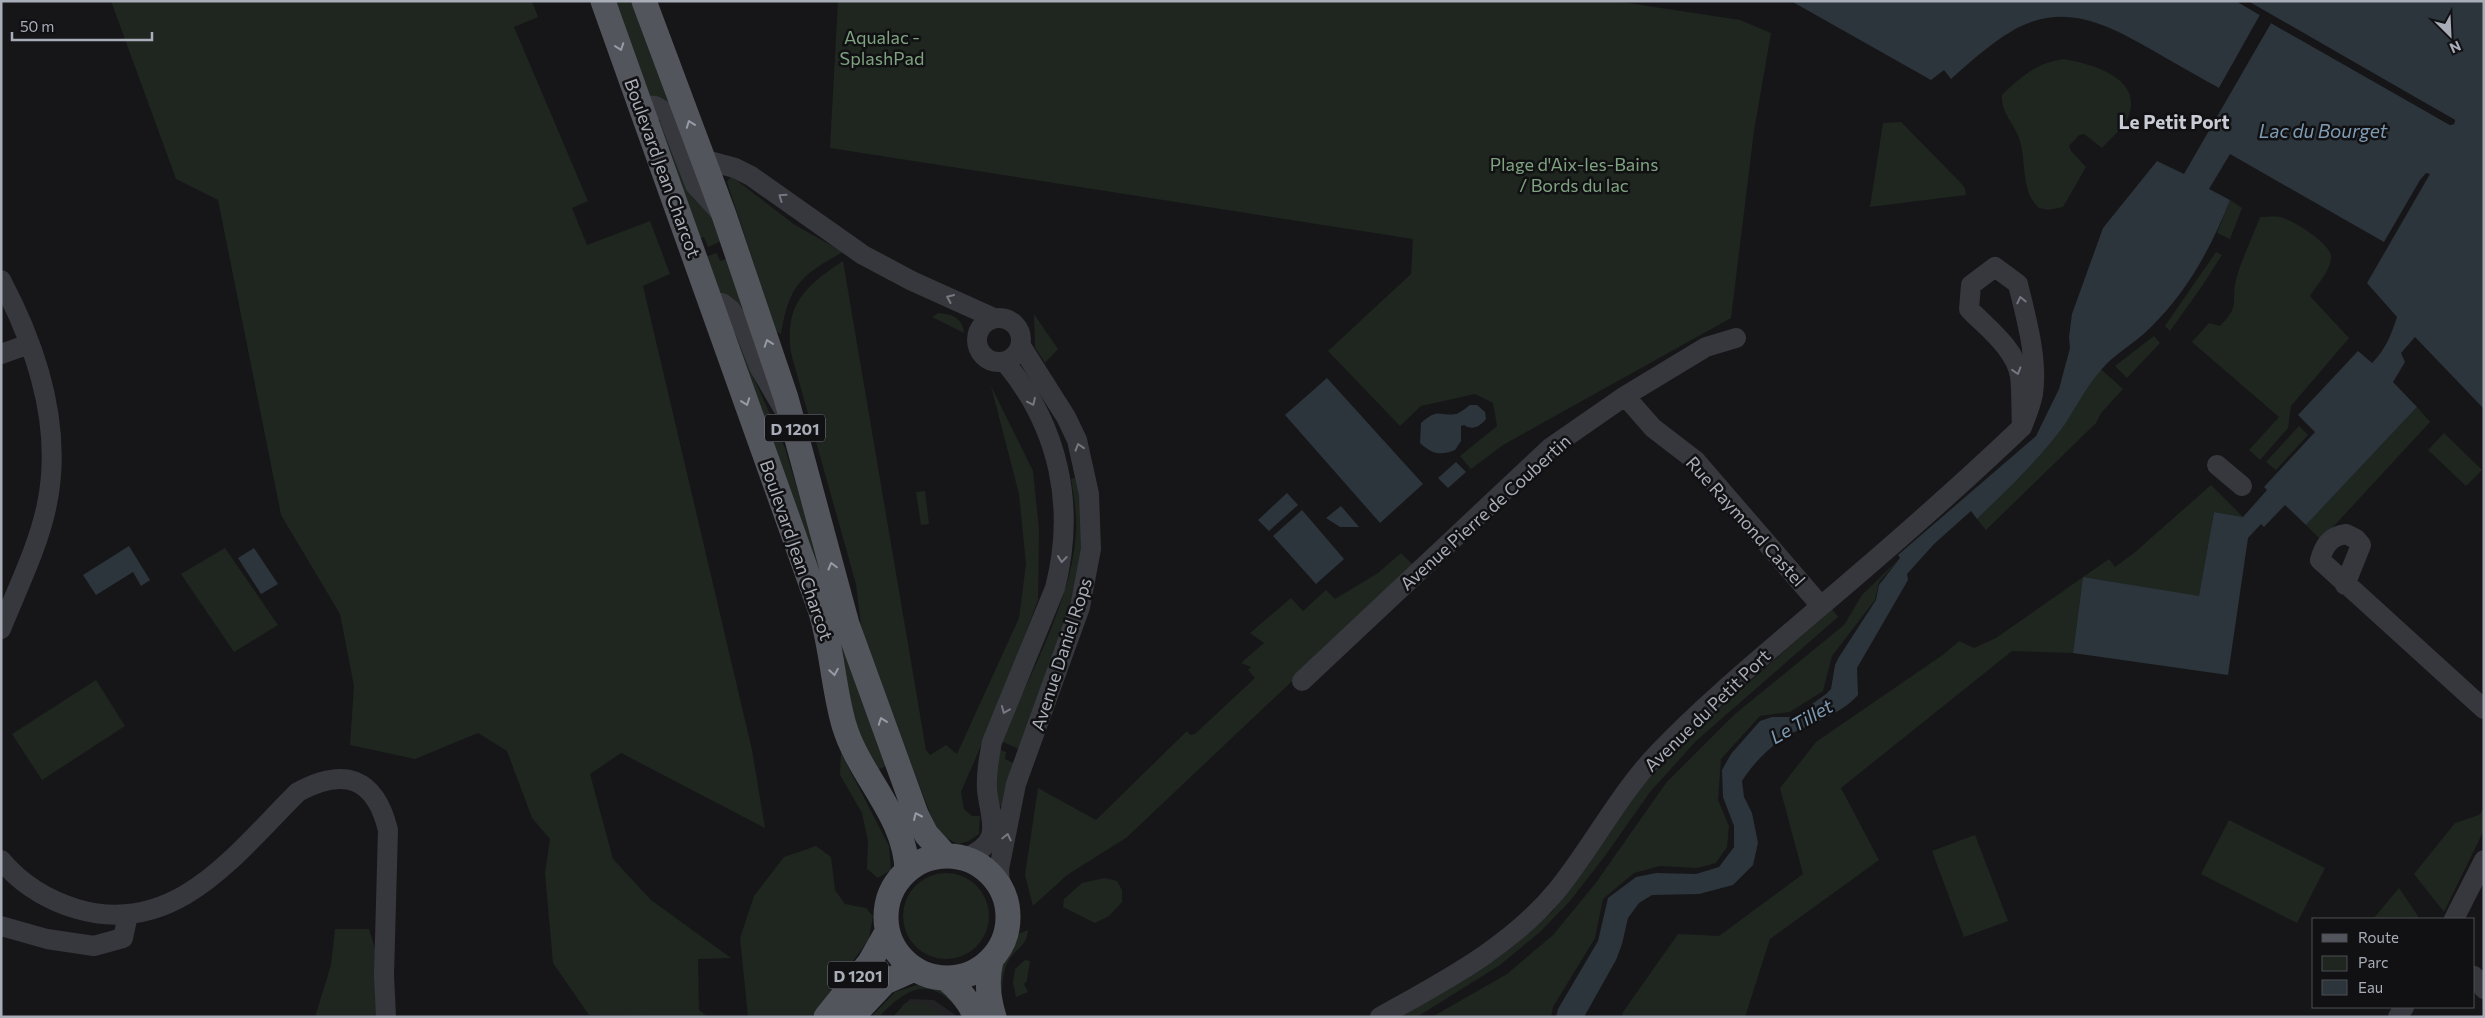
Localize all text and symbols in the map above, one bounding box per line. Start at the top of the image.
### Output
scale bar [12,10,152,42]
north arrow [2425,10,2475,60]
text: 50 m [20,17,54,35]
park label: Aqualac - SplashPad [840,26,924,69]
text: N [2447,37,2464,57]
one-way arrow [614,42,624,51]
street label: Boulevard Jean Charcot [620,75,706,261]
district label: Le Petit Port [2119,110,2229,133]
water label: Lac du Bourget [2259,119,2389,142]
one-way arrow [686,120,696,129]
park label: Plage d'Aix-les-Bains / Bords du lac [1490,153,1658,196]
one-way arrow [778,194,788,203]
one-way arrow [946,294,955,305]
one-way arrow [2016,295,2027,304]
one-way arrow [764,339,774,348]
one-way arrow [2012,366,2022,375]
one-way arrow [740,397,750,406]
one-way arrow [1026,397,1036,406]
road number: D 1201 [765,414,825,442]
street label: Avenue Pierre de Coubertin [1395,430,1575,594]
one-way arrow [1074,443,1084,451]
street label: Rue Raymond Castel [1682,451,1810,591]
street label: Boulevard Jean Charcot [756,457,838,643]
one-way arrow [1057,555,1068,563]
one-way arrow [827,562,838,571]
street label: Avenue Daniel Rops [1026,575,1096,733]
street label: Avenue du Petit Port [1639,644,1775,776]
one-way arrow [829,668,839,677]
water label: Le Tillet [1765,693,1838,748]
one-way arrow [1000,705,1011,714]
one-way arrow [878,717,888,726]
one-way arrow [913,812,924,821]
one-way arrow [1001,832,1012,841]
legend [2312,918,2475,1008]
text: Route [2358,928,2399,946]
text: Parc [2358,953,2388,971]
road number: D 1201 [828,962,888,988]
text: Eau [2358,978,2383,996]

